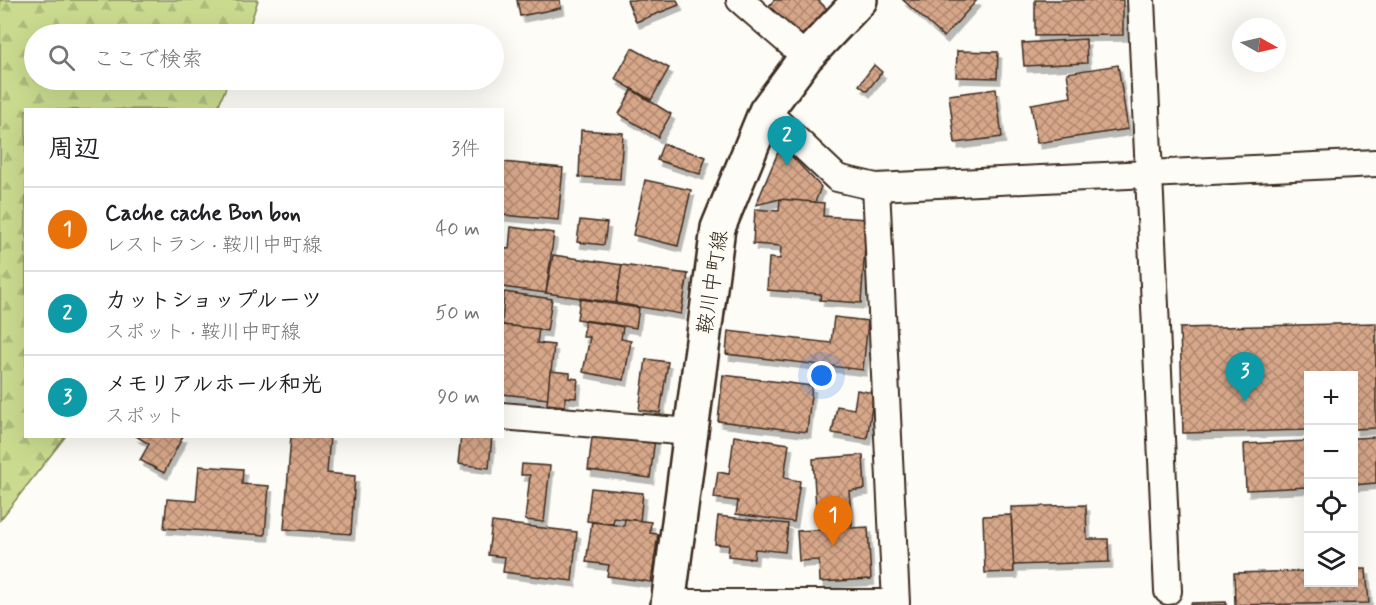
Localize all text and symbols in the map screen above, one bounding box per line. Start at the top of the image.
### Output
north arrow [1232,18,1286,72]
search box [24,24,504,90]
icon: search [45,41,78,74]
text: ここで検索 [93,46,203,74]
pin: 2 [768,116,806,166]
text: 周辺 [48,133,100,167]
text: 3件 [451,136,480,163]
text: Cache cache Bon bon [105,200,301,228]
text: 1 [63,216,72,243]
text: 40 m [436,216,480,243]
street label: 鞍川中町線 [691,228,735,336]
text: レストラン · 鞍川中町線 [105,232,322,259]
text: カットショップルーツ [105,287,322,315]
text: 2 [63,300,72,327]
text: 50 m [435,300,480,327]
text: スポット · 鞍川中町線 [105,319,300,346]
pin: 3 [1226,352,1264,402]
your location [807,361,836,390]
text: メモリアルホール和光 [105,371,323,399]
map controls [1304,371,1358,587]
button: + [1304,371,1358,425]
text: 3 [63,384,72,411]
text: 90 m [437,384,480,411]
text: スポット [105,403,185,430]
button: − [1304,425,1358,479]
button: locate [1304,479,1358,533]
pin: 1 [814,496,852,546]
button: layers [1304,533,1358,587]

